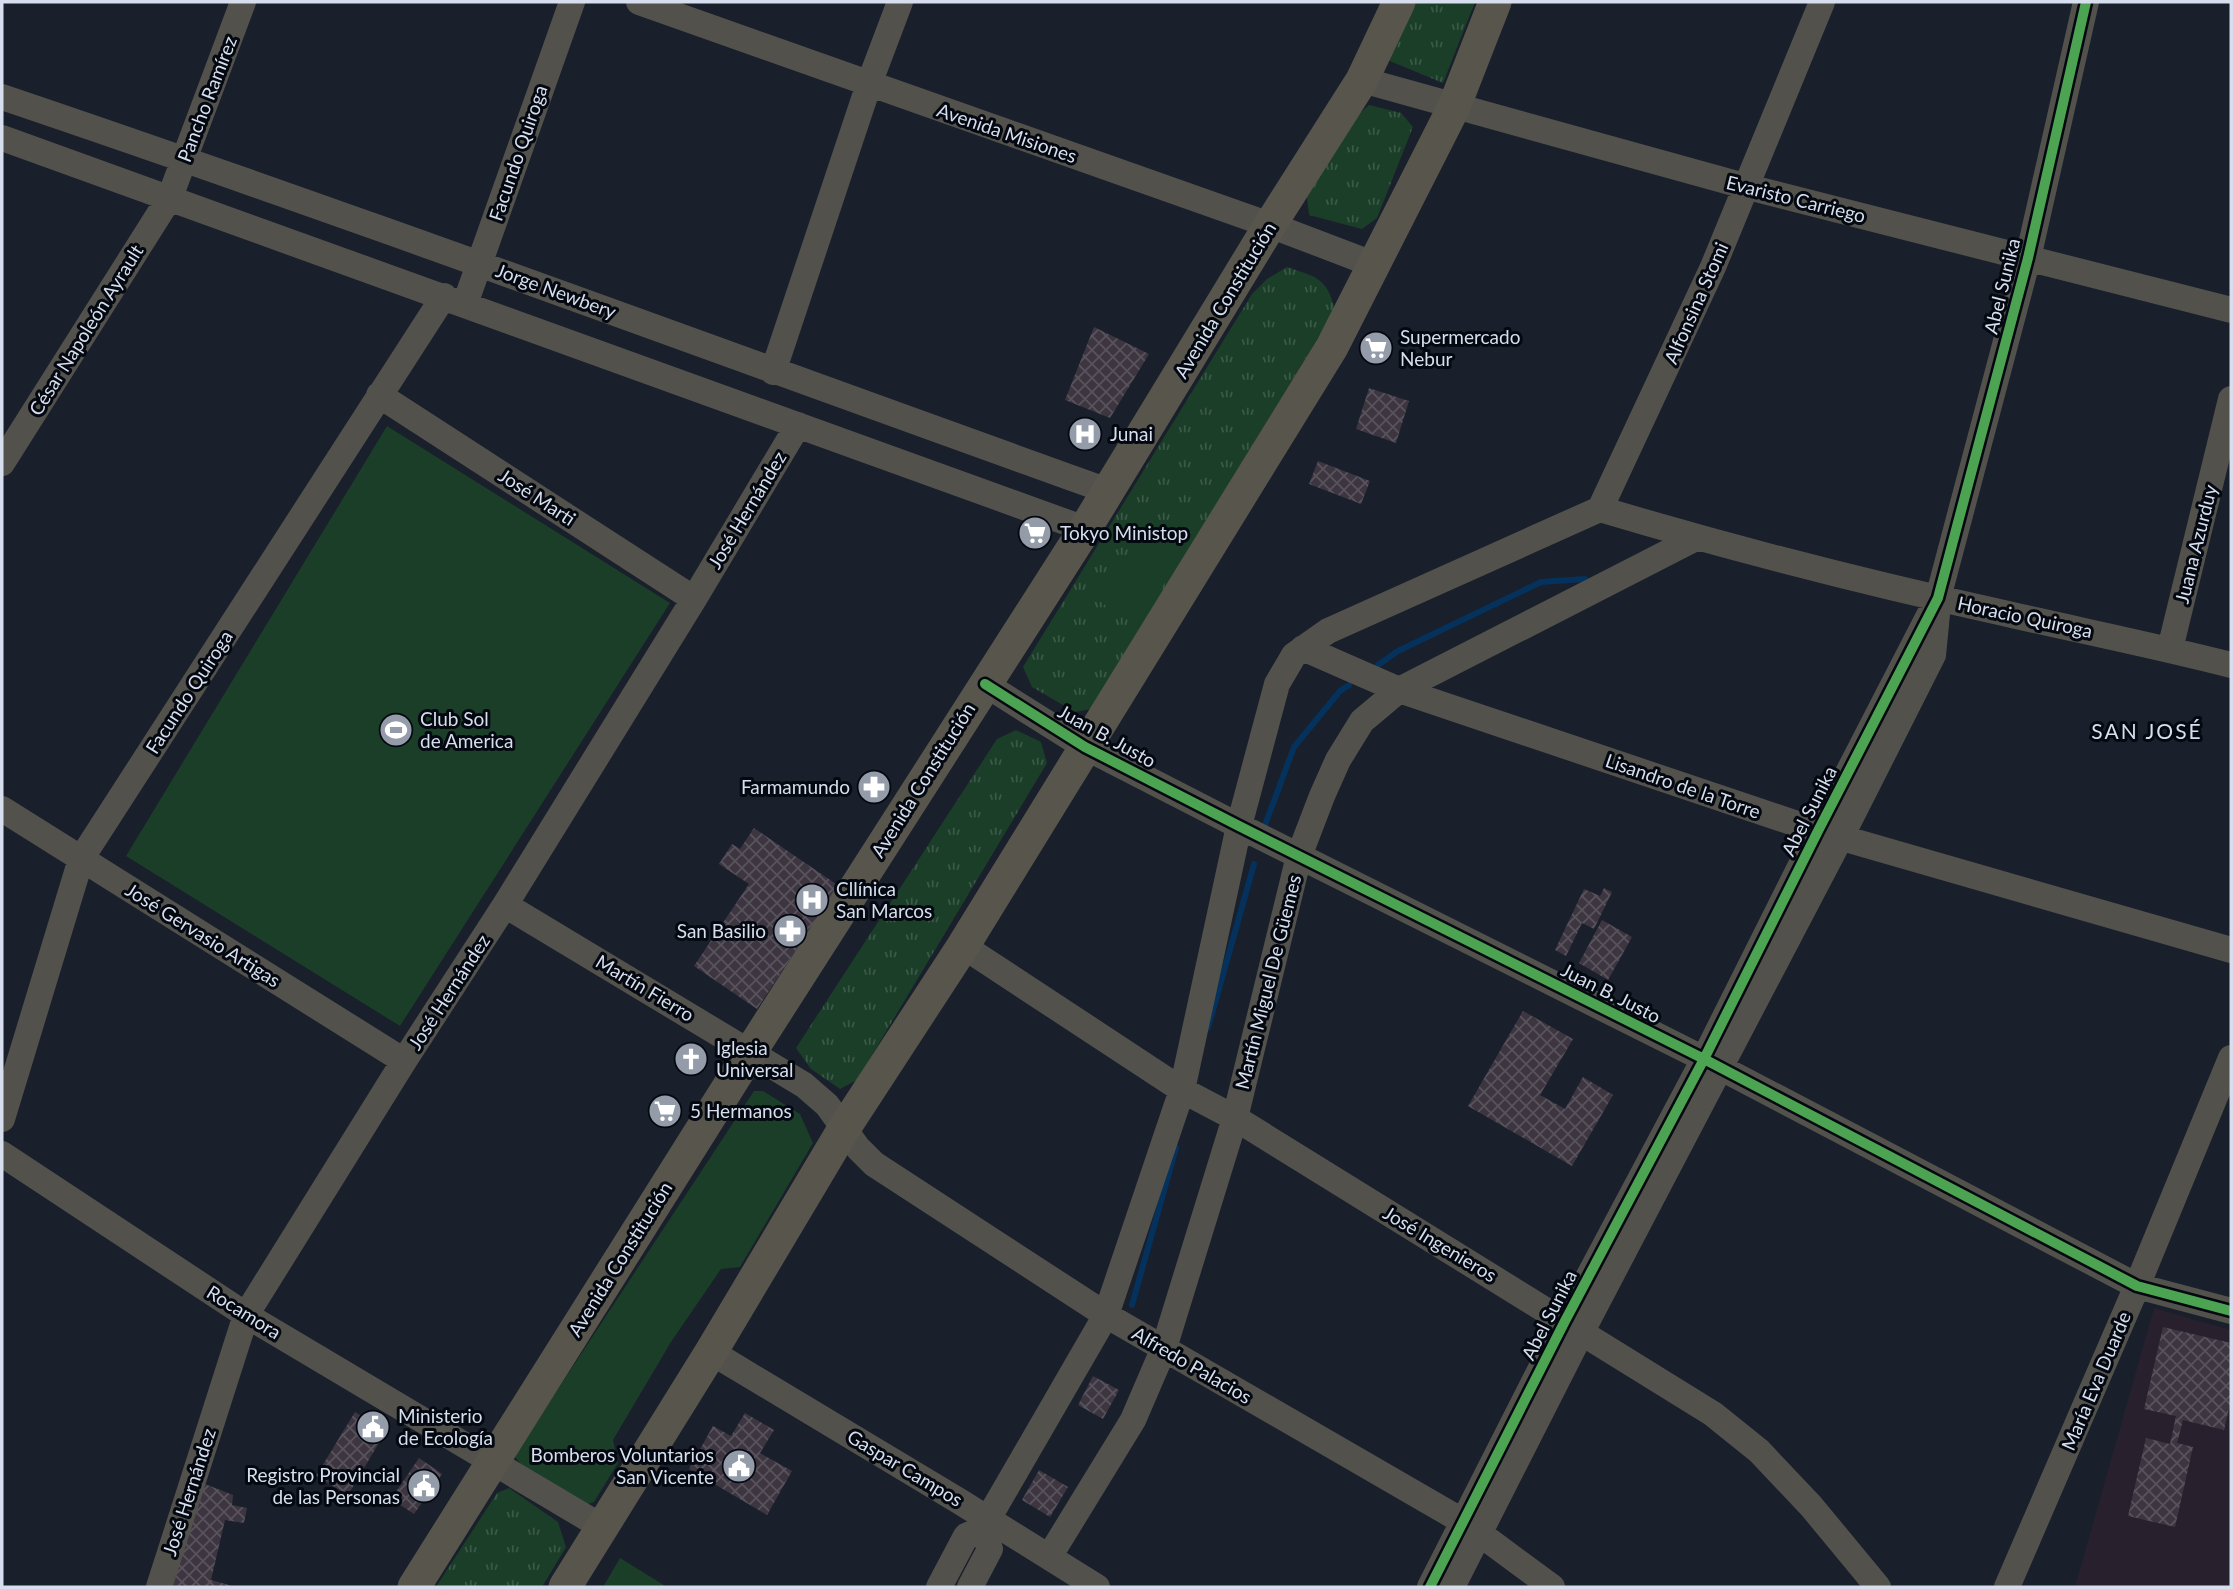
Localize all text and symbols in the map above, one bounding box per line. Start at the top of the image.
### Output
street label: Pancho Ramírez [172,33,241,165]
street label: Facundo Quiroga [484,82,552,224]
street label: Avenida Misiones [934,98,1080,167]
street label: Evaristo Carriego [1724,170,1868,227]
street label: Avenida Constitución [1169,218,1280,382]
street label: Abel Sunika [1979,236,2025,336]
street label: Alfonsina Stomi [1659,239,1733,367]
street label: César Napoleón Ayrault [24,240,148,419]
street label: Jorge Newbery [493,258,620,323]
place label: Supermercado Nebur [1400,325,1520,370]
supermarket icon: Supermercado Nebur [1357,329,1395,367]
hospital icon: Junai [1066,415,1104,453]
place label: Junai [1110,422,1153,445]
street label: José Hernández [703,447,791,573]
street label: José Marti [495,463,580,530]
street label: Juana Azurduy [2170,482,2221,606]
supermarket icon: Tokyo Ministop [1016,514,1054,552]
place label: Tokyo Ministop [1060,521,1188,544]
street label: Horacio Quiroga [1956,591,2095,642]
street label: Facundo Quiroga [140,626,237,758]
street label: Avenida Constitución [866,698,979,861]
street label: Juan B. Justo [1054,699,1160,772]
place label: Club Sol de America [420,707,513,752]
sports icon: Club Sol de America [377,711,415,749]
district label: SAN JOSÉ [2091,718,2203,743]
street label: Lisandro de la Torre [1603,748,1764,823]
street label: Abel Sunika [1776,762,1841,860]
pharmacy icon: Farmamundo [855,768,893,806]
place label: Farmamundo [741,775,850,798]
street label: Martín Miguel De Güemes [1230,872,1305,1092]
place label: Cllínica San Marcos [836,877,932,922]
street label: José Gervasio Artigas [122,878,285,992]
hospital icon: Cllínica San Marcos [793,881,831,919]
pharmacy icon: San Basilio [771,912,809,950]
place label: San Basilio [677,919,766,942]
street label: José Hernández [403,930,494,1054]
street label: Martín Fierro [592,949,698,1026]
street label: Juan B. Justo [1558,958,1665,1027]
place label: Iglesia Universal [716,1036,793,1081]
church icon: Iglesia Universal [672,1040,710,1078]
supermarket icon: 5 Hermanos [646,1092,684,1130]
place label: 5 Hermanos [690,1099,792,1122]
street label: Avenida Constitución [563,1177,676,1340]
street label: José Ingenieros [1380,1201,1501,1286]
street label: Abel Sunika [1516,1266,1581,1364]
street label: Rocamora [203,1280,286,1343]
street label: María Eva Duarde [2056,1308,2135,1454]
street label: Alfredo Palacios [1129,1321,1256,1408]
place label: Ministerio de Ecología [398,1404,493,1449]
public building icon: Ministerio de Ecología [354,1408,392,1446]
street label: Gaspar Campos [843,1424,967,1511]
street label: José Hernández [157,1425,220,1558]
place label: Bomberos Voluntarios San Vicente [531,1443,714,1488]
public building icon: Bomberos Voluntarios San Vicente [720,1447,758,1485]
place label: Registro Provincial de las Personas [246,1463,400,1508]
public building icon: Registro Provincial de las Personas [405,1467,443,1505]

